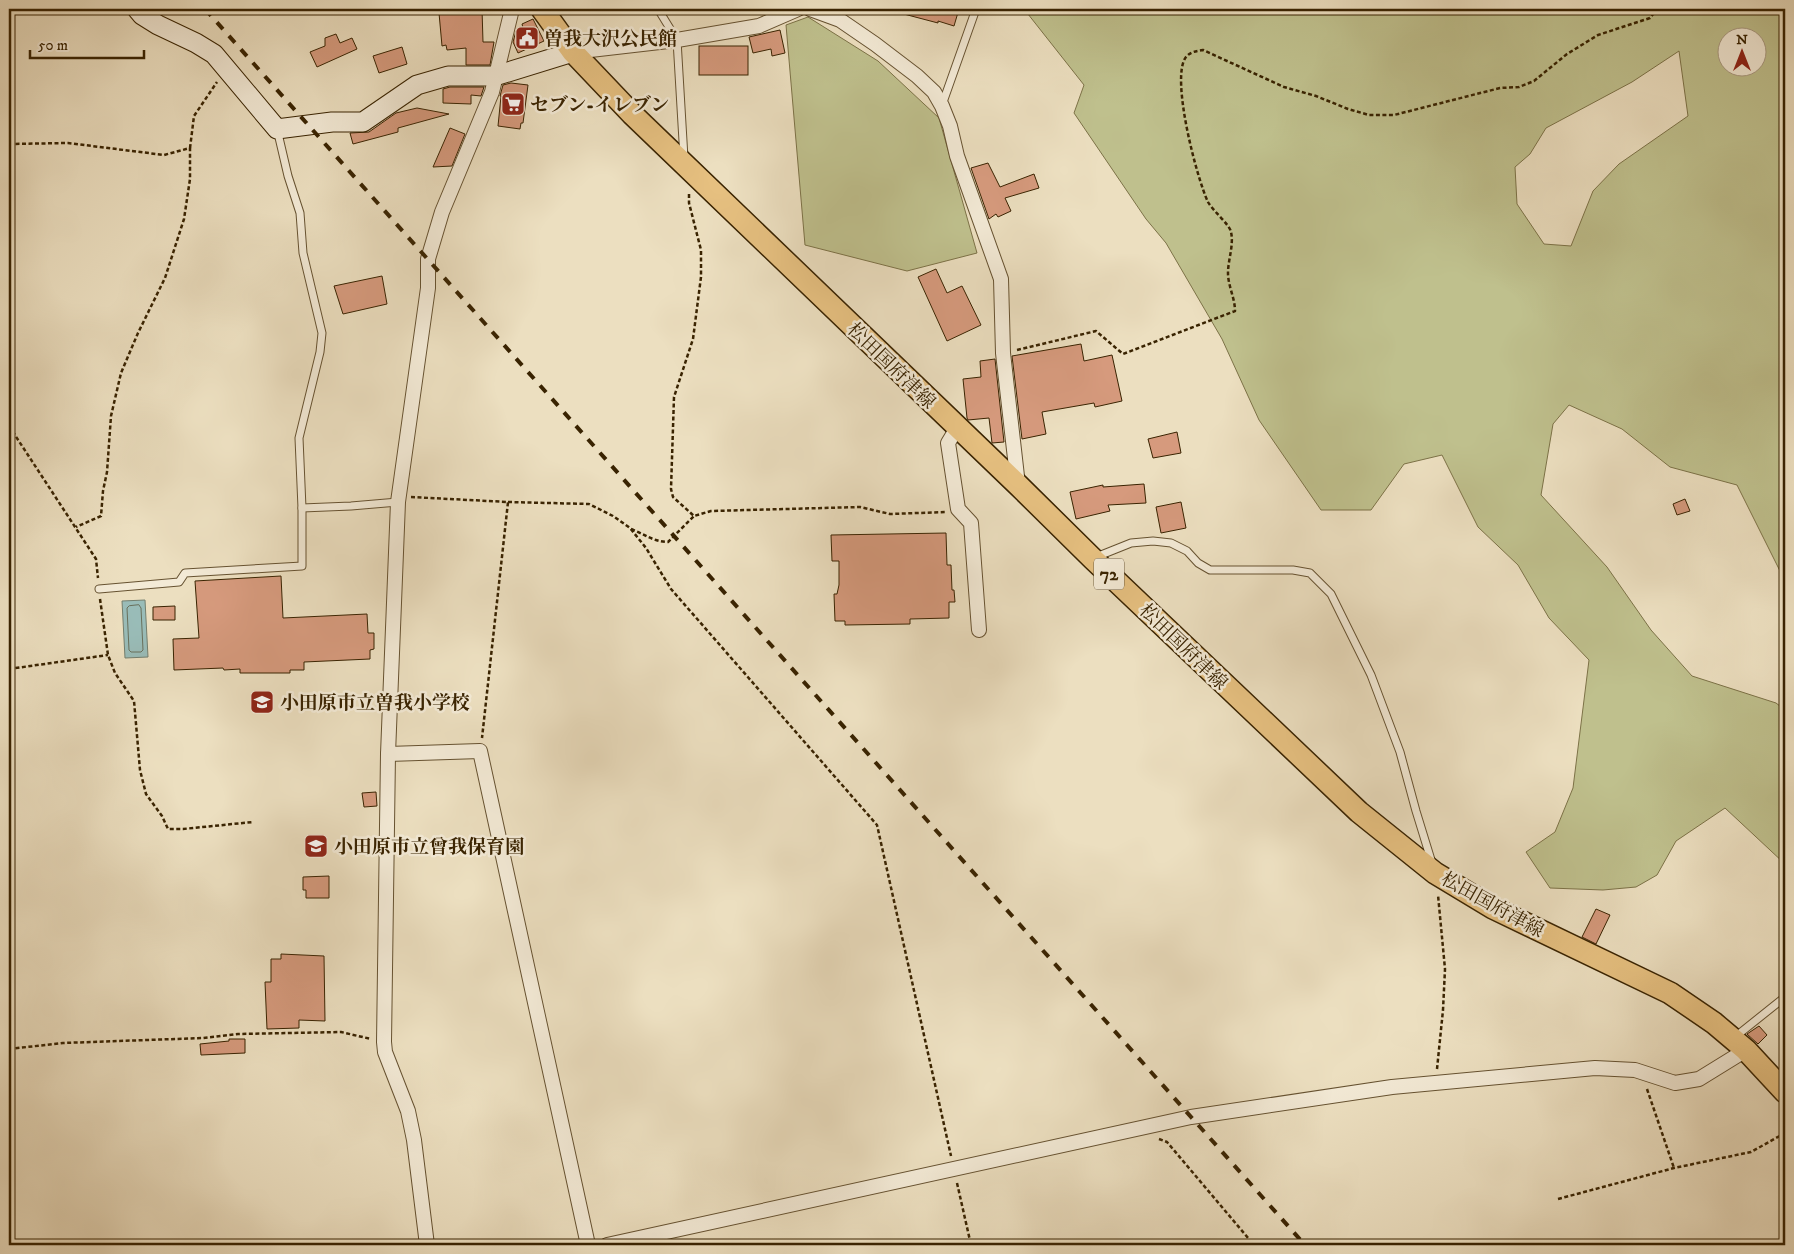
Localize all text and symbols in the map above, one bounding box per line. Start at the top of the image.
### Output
public building icon: 曽我大沢公民館 [514,25,540,51]
scale bar [30,28,144,60]
place label: 曽我大沢公民館 [544,28,677,51]
north arrow [1716,28,1766,78]
text: N [1736,31,1748,49]
text: 50 m [38,36,68,55]
supermarket icon: セブン-イレブン [500,91,526,117]
place label: セブン-イレブン [530,94,669,117]
street label: 松田国府津線 [842,318,940,414]
road number: 72 [1094,558,1124,590]
street label: 松田国府津線 [1134,599,1232,695]
school or university icon: 小田原市立曽我小学校 [249,689,275,715]
place label: 小田原市立曽我小学校 [280,692,470,715]
school or university icon: 小田原市立曾我保育園 [303,833,329,859]
place label: 小田原市立曾我保育園 [334,836,524,859]
street label: 松田国府津線 [1437,868,1548,943]

